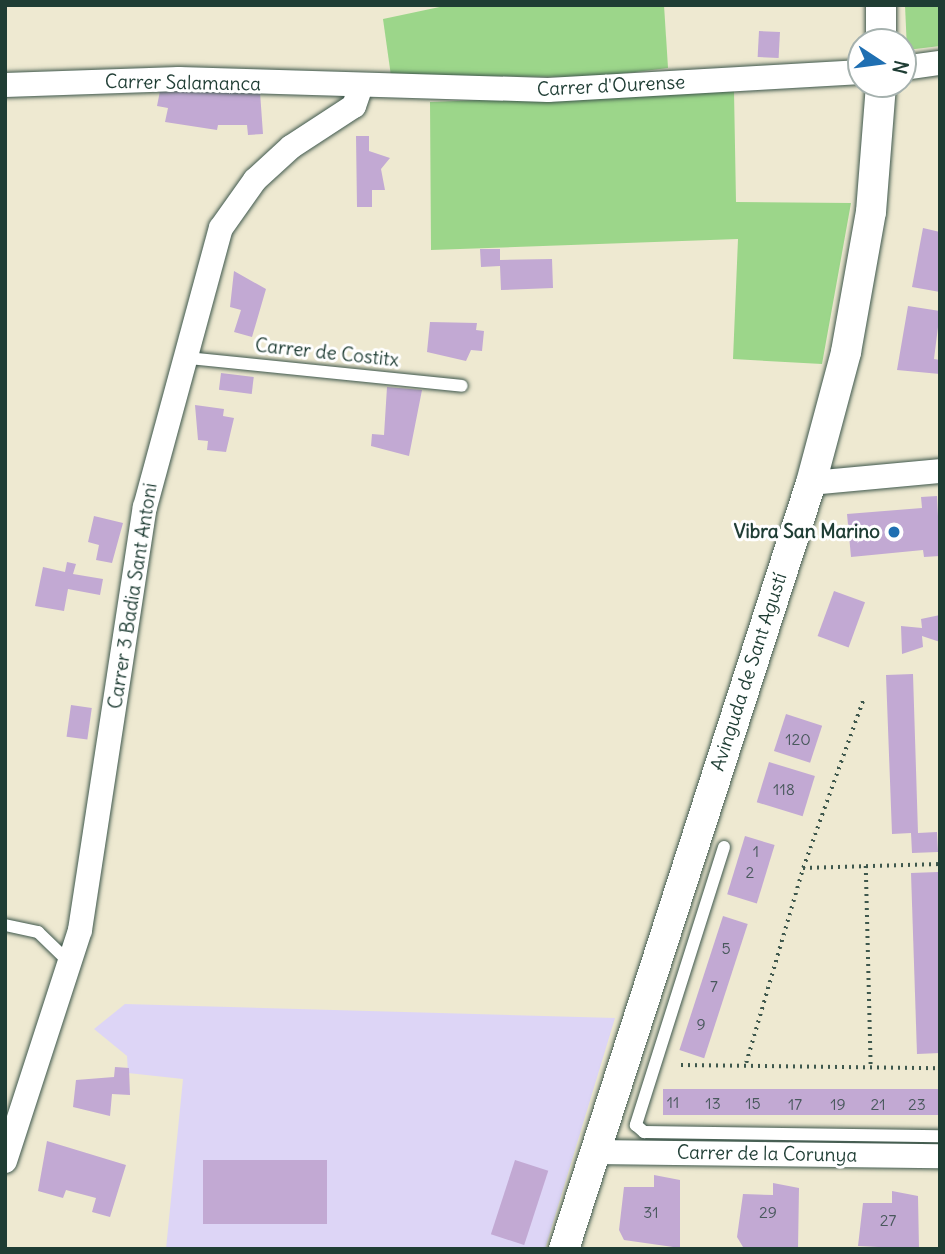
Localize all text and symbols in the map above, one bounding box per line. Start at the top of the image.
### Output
north arrow [847,28,917,98]
text: N [887,58,914,76]
street label: Carrer Salamanca [105,70,261,96]
street label: Carrer d'Ourense [536,71,686,101]
street label: Carrer de Costitx [254,334,400,372]
street label: Carrer 3 Badia Sant Antoni [104,481,162,711]
place label: Vibra San Marino [734,521,880,543]
marker: Vibra San Marino [886,524,902,540]
street label: Avinguda de Sant Agustí [706,570,792,774]
house number: 120 [785,729,811,749]
house number: 118 [773,779,795,799]
house number: 1 [753,841,759,861]
house number: 2 [746,862,754,882]
house number: 5 [721,938,731,958]
house number: 7 [710,976,718,996]
house number: 9 [696,1014,706,1034]
house number: 11 [667,1092,679,1112]
house number: 13 [705,1093,721,1113]
house number: 15 [745,1093,761,1113]
house number: 17 [788,1094,802,1114]
house number: 19 [830,1094,846,1114]
house number: 21 [870,1094,886,1114]
house number: 23 [908,1094,926,1114]
street label: Carrer de la Corunya [677,1141,857,1167]
house number: 31 [643,1202,659,1222]
house number: 29 [759,1202,777,1222]
house number: 27 [880,1210,896,1230]

